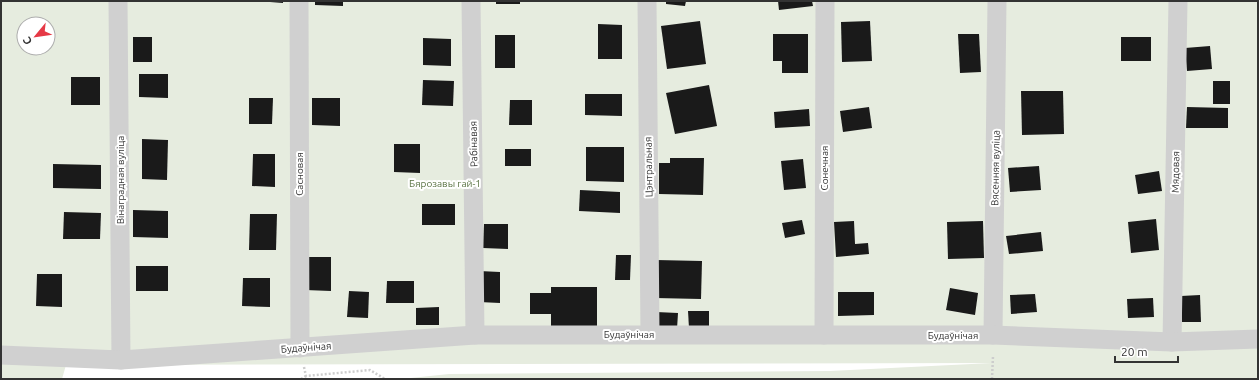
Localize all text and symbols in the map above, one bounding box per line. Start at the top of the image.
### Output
north arrow [16,16,56,56]
text: С [20,35,34,47]
street label: Рабінавая [468,121,479,167]
street label: Вясенняя вуліца [989,130,1002,206]
street label: Вінаградная вуліца [115,136,126,224]
street label: Цэнтральная [642,137,655,197]
street label: Сонечная [819,146,830,190]
street label: Мядовая [1170,151,1181,193]
street label: Сасновая [294,152,305,196]
park label: Бярозавы гай-1 [409,178,481,189]
street label: Будаўнічая [604,329,654,340]
street label: Будаўнічая [928,330,978,341]
scale bar [1115,338,1178,364]
street label: Будаўнічая [280,340,332,355]
text: 20 m [1121,345,1148,358]

